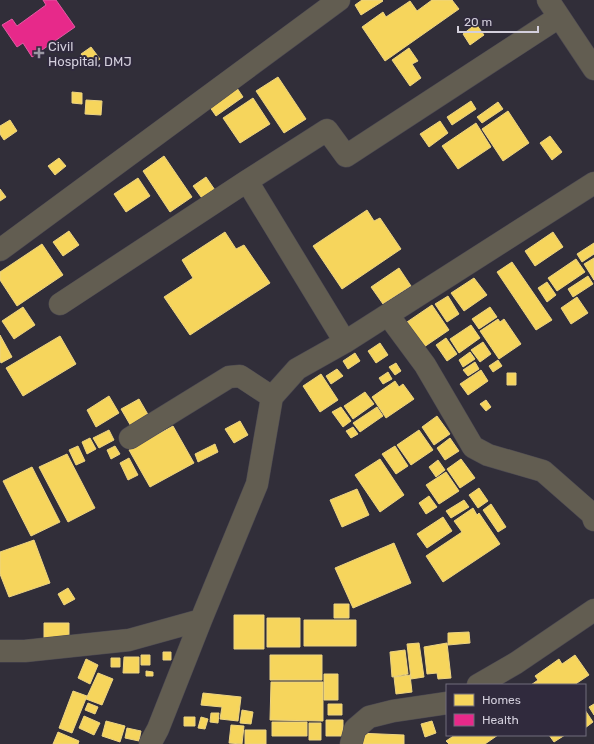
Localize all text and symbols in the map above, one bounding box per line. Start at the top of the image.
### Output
scale bar [458,8,538,34]
text: 20 m [464,15,492,29]
place label: Civil Hospital, DMJ [48,39,132,69]
marker: Civil Hospital, DMJ [33,47,45,59]
legend [446,684,586,736]
text: Homes [482,693,521,707]
text: Health [482,713,519,727]

